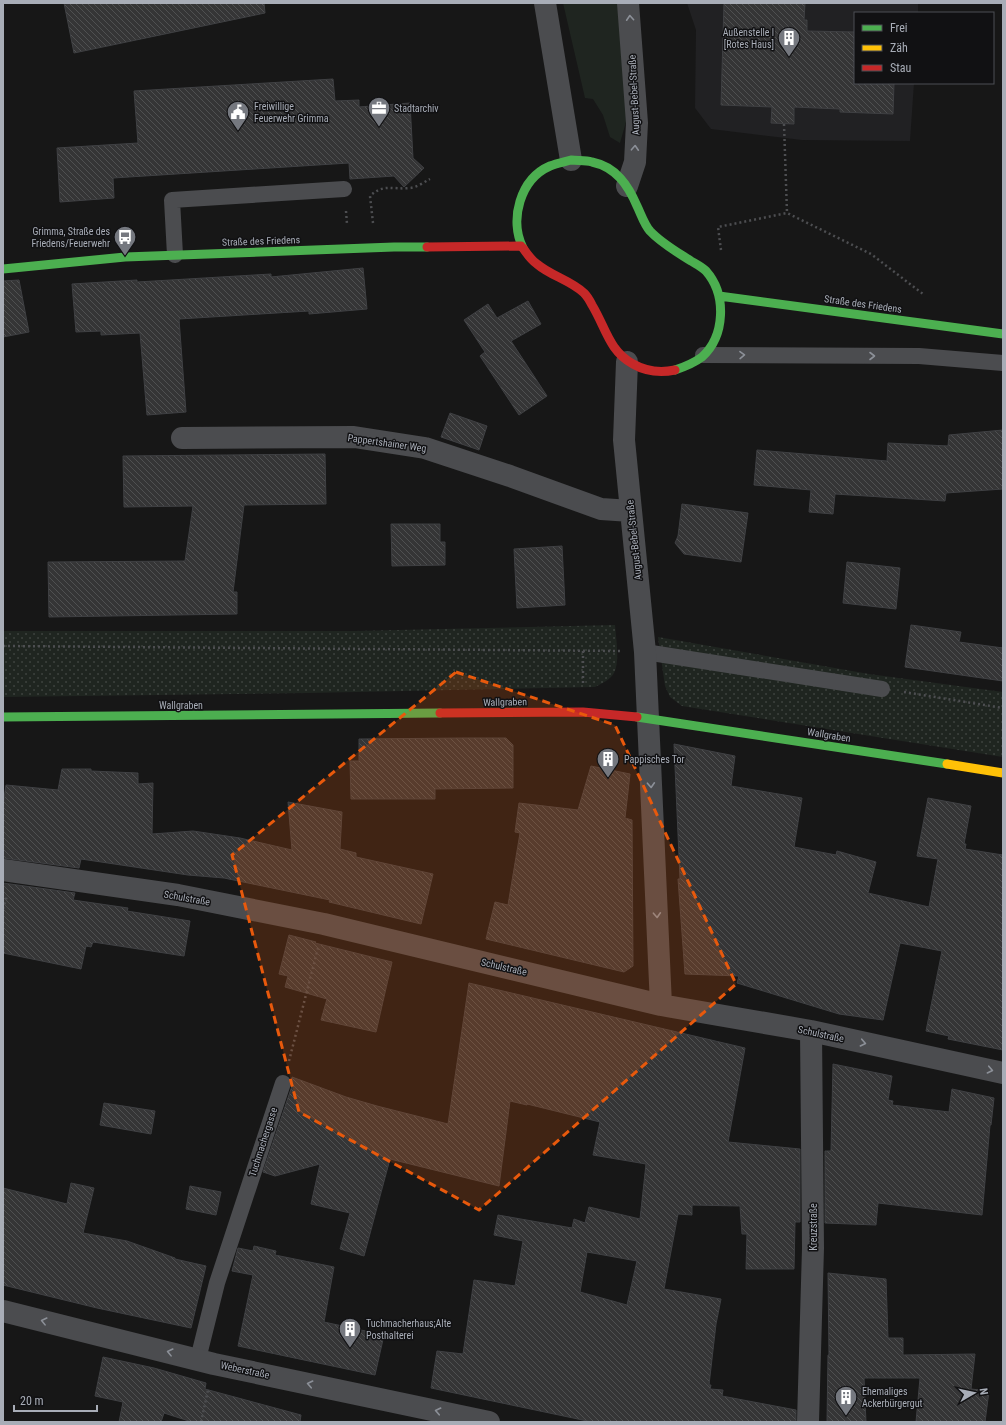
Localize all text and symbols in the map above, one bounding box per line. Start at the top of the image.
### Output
legend [854,12,994,84]
one-way arrow [625,15,634,21]
text: Frei [890,21,908,35]
building icon: Außenstelle l [Rotes Haus] [776,25,802,58]
place label: Außenstelle l [Rotes Haus] [723,27,774,50]
text: Zäh [890,41,908,55]
street label: August-Bebel-Straße [626,54,642,136]
text: Stau [890,61,912,75]
office icon: Stadtarchiv [366,95,392,128]
public building icon: Freiwillige Feuerwehr Grimma [225,99,251,132]
place label: Freiwillige Feuerwehr Grimma [254,101,329,124]
place label: Stadtarchiv [394,103,439,114]
one-way arrow [631,145,640,151]
bus stop icon: Grimma, Straße des Friedens/Feuerwehr [112,224,138,257]
place label: Grimma, Straße des Friedens/Feuerwehr [31,226,110,249]
street label: Straße des Friedens [222,234,301,248]
street label: Straße des Friedens [823,293,903,315]
one-way arrow [739,350,745,359]
one-way arrow [869,352,875,360]
street label: Pappertshainer Weg [347,432,427,454]
street label: August-Bebel-Straße [624,499,644,581]
street label: Wallgraben [483,696,527,708]
street label: Wallgraben [159,700,203,711]
street label: Wallgraben [806,726,852,744]
building icon: Pappisches Tor [595,746,621,779]
place label: Pappisches Tor [624,754,685,765]
one-way arrow [647,782,656,788]
street label: Schulstraße [163,889,211,908]
one-way arrow [653,912,662,918]
street label: Schulstraße [480,956,528,978]
street label: Schulstraße [797,1024,845,1044]
one-way arrow [860,1038,866,1046]
one-way arrow [987,1066,993,1074]
street label: Tuchmachergasse [247,1106,279,1178]
street label: Kreuzstraße [808,1203,819,1251]
building icon: Tuchmacherhaus;Alte Posthalterei [337,1316,363,1349]
one-way arrow [41,1318,47,1326]
place label: Tuchmacherhaus;Alte Posthalterei [366,1318,452,1341]
one-way arrow [167,1349,173,1357]
street label: Weberstraße [219,1359,271,1381]
north arrow [954,1373,994,1413]
one-way arrow [307,1381,314,1389]
building icon: Ehemaliges Ackerbürgergut [833,1384,859,1417]
place label: Ehemaliges Ackerbürgergut [862,1386,923,1409]
scale bar [14,1387,97,1413]
text: N [976,1387,990,1396]
text: 20 m [20,1394,44,1408]
one-way arrow [434,1407,441,1416]

